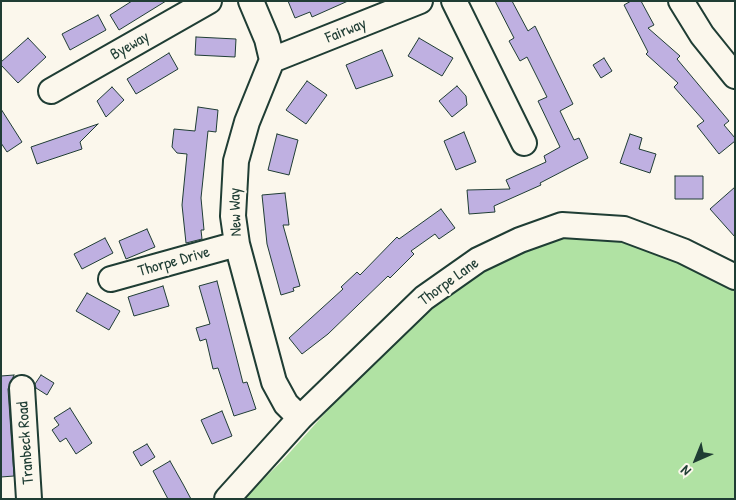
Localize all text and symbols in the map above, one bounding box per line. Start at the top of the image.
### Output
street label: Fairway [323,14,369,48]
street label: Byeway [107,27,153,65]
street label: New Way [226,187,246,237]
street label: Thorpe Drive [136,243,212,281]
street label: Thorpe Lane [415,254,483,310]
street label: Tranbeck Road [14,401,38,485]
north arrow [671,435,721,485]
text: N [676,462,695,481]

